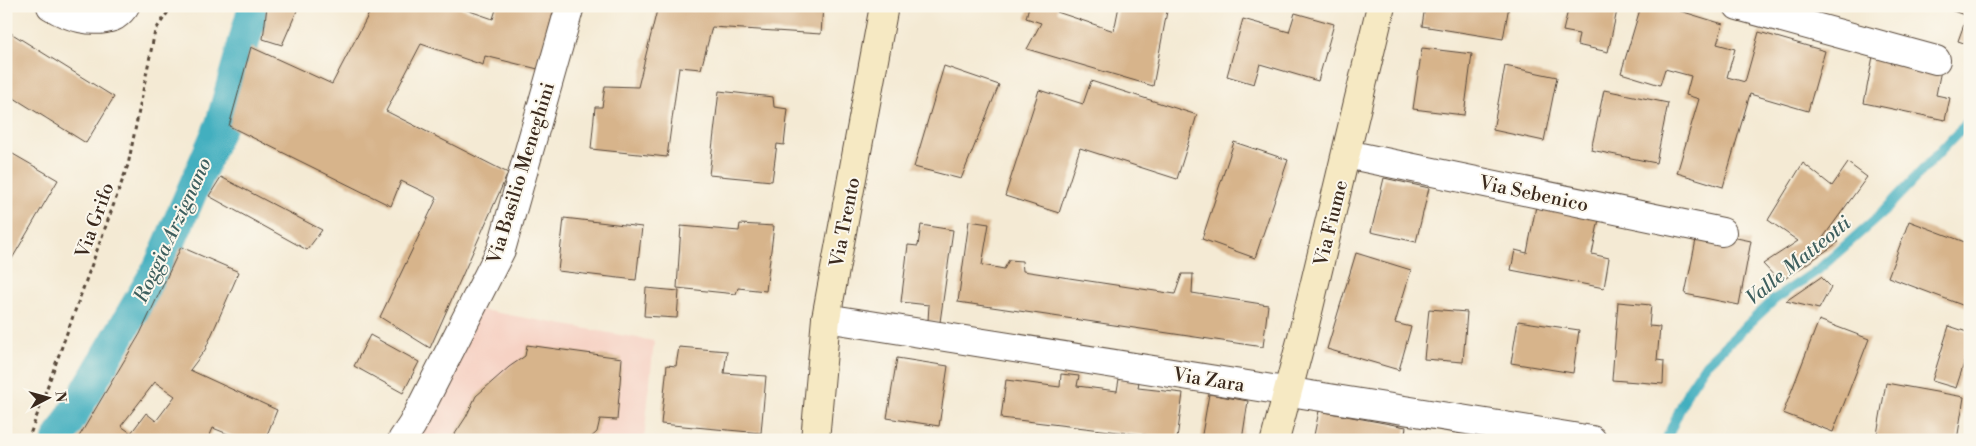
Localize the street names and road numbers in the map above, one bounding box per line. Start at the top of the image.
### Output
street label: Via Basilio Meneghini [482,80,560,268]
street label: Via Sebenico [1476,170,1591,217]
street label: Via Trento [824,175,865,270]
street label: Via Fiume [1308,178,1353,270]
street label: Via Grifo [70,179,120,262]
street label: Via Zara [1170,362,1247,398]

